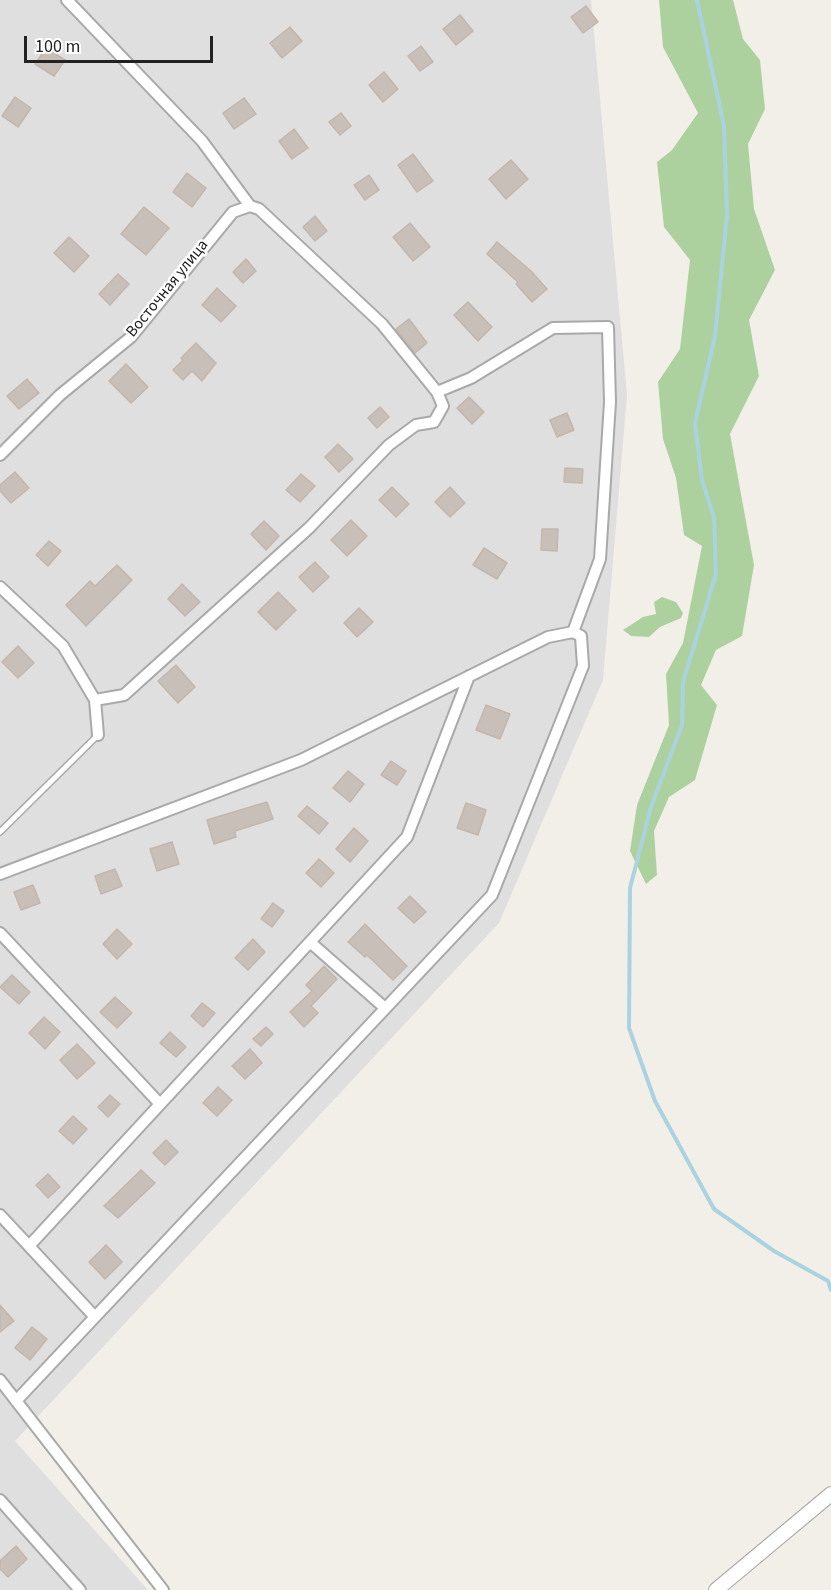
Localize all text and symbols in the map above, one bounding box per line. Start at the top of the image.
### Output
scale bar [27,24,216,62]
text: 100 m [35,34,80,59]
street label: Восточная улица [123,236,213,342]

